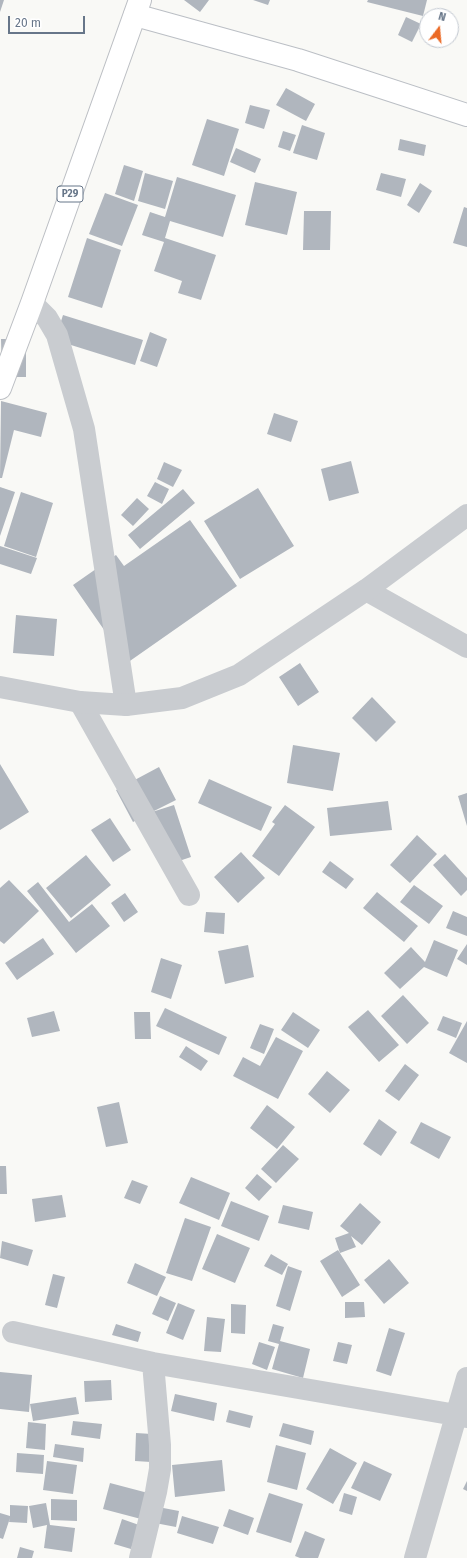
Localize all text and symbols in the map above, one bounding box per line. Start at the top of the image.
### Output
scale bar [10,8,87,34]
north arrow [419,8,459,48]
text: N [437,10,447,24]
text: 20 m [15,16,41,30]
road number: P29 [57,186,83,202]

